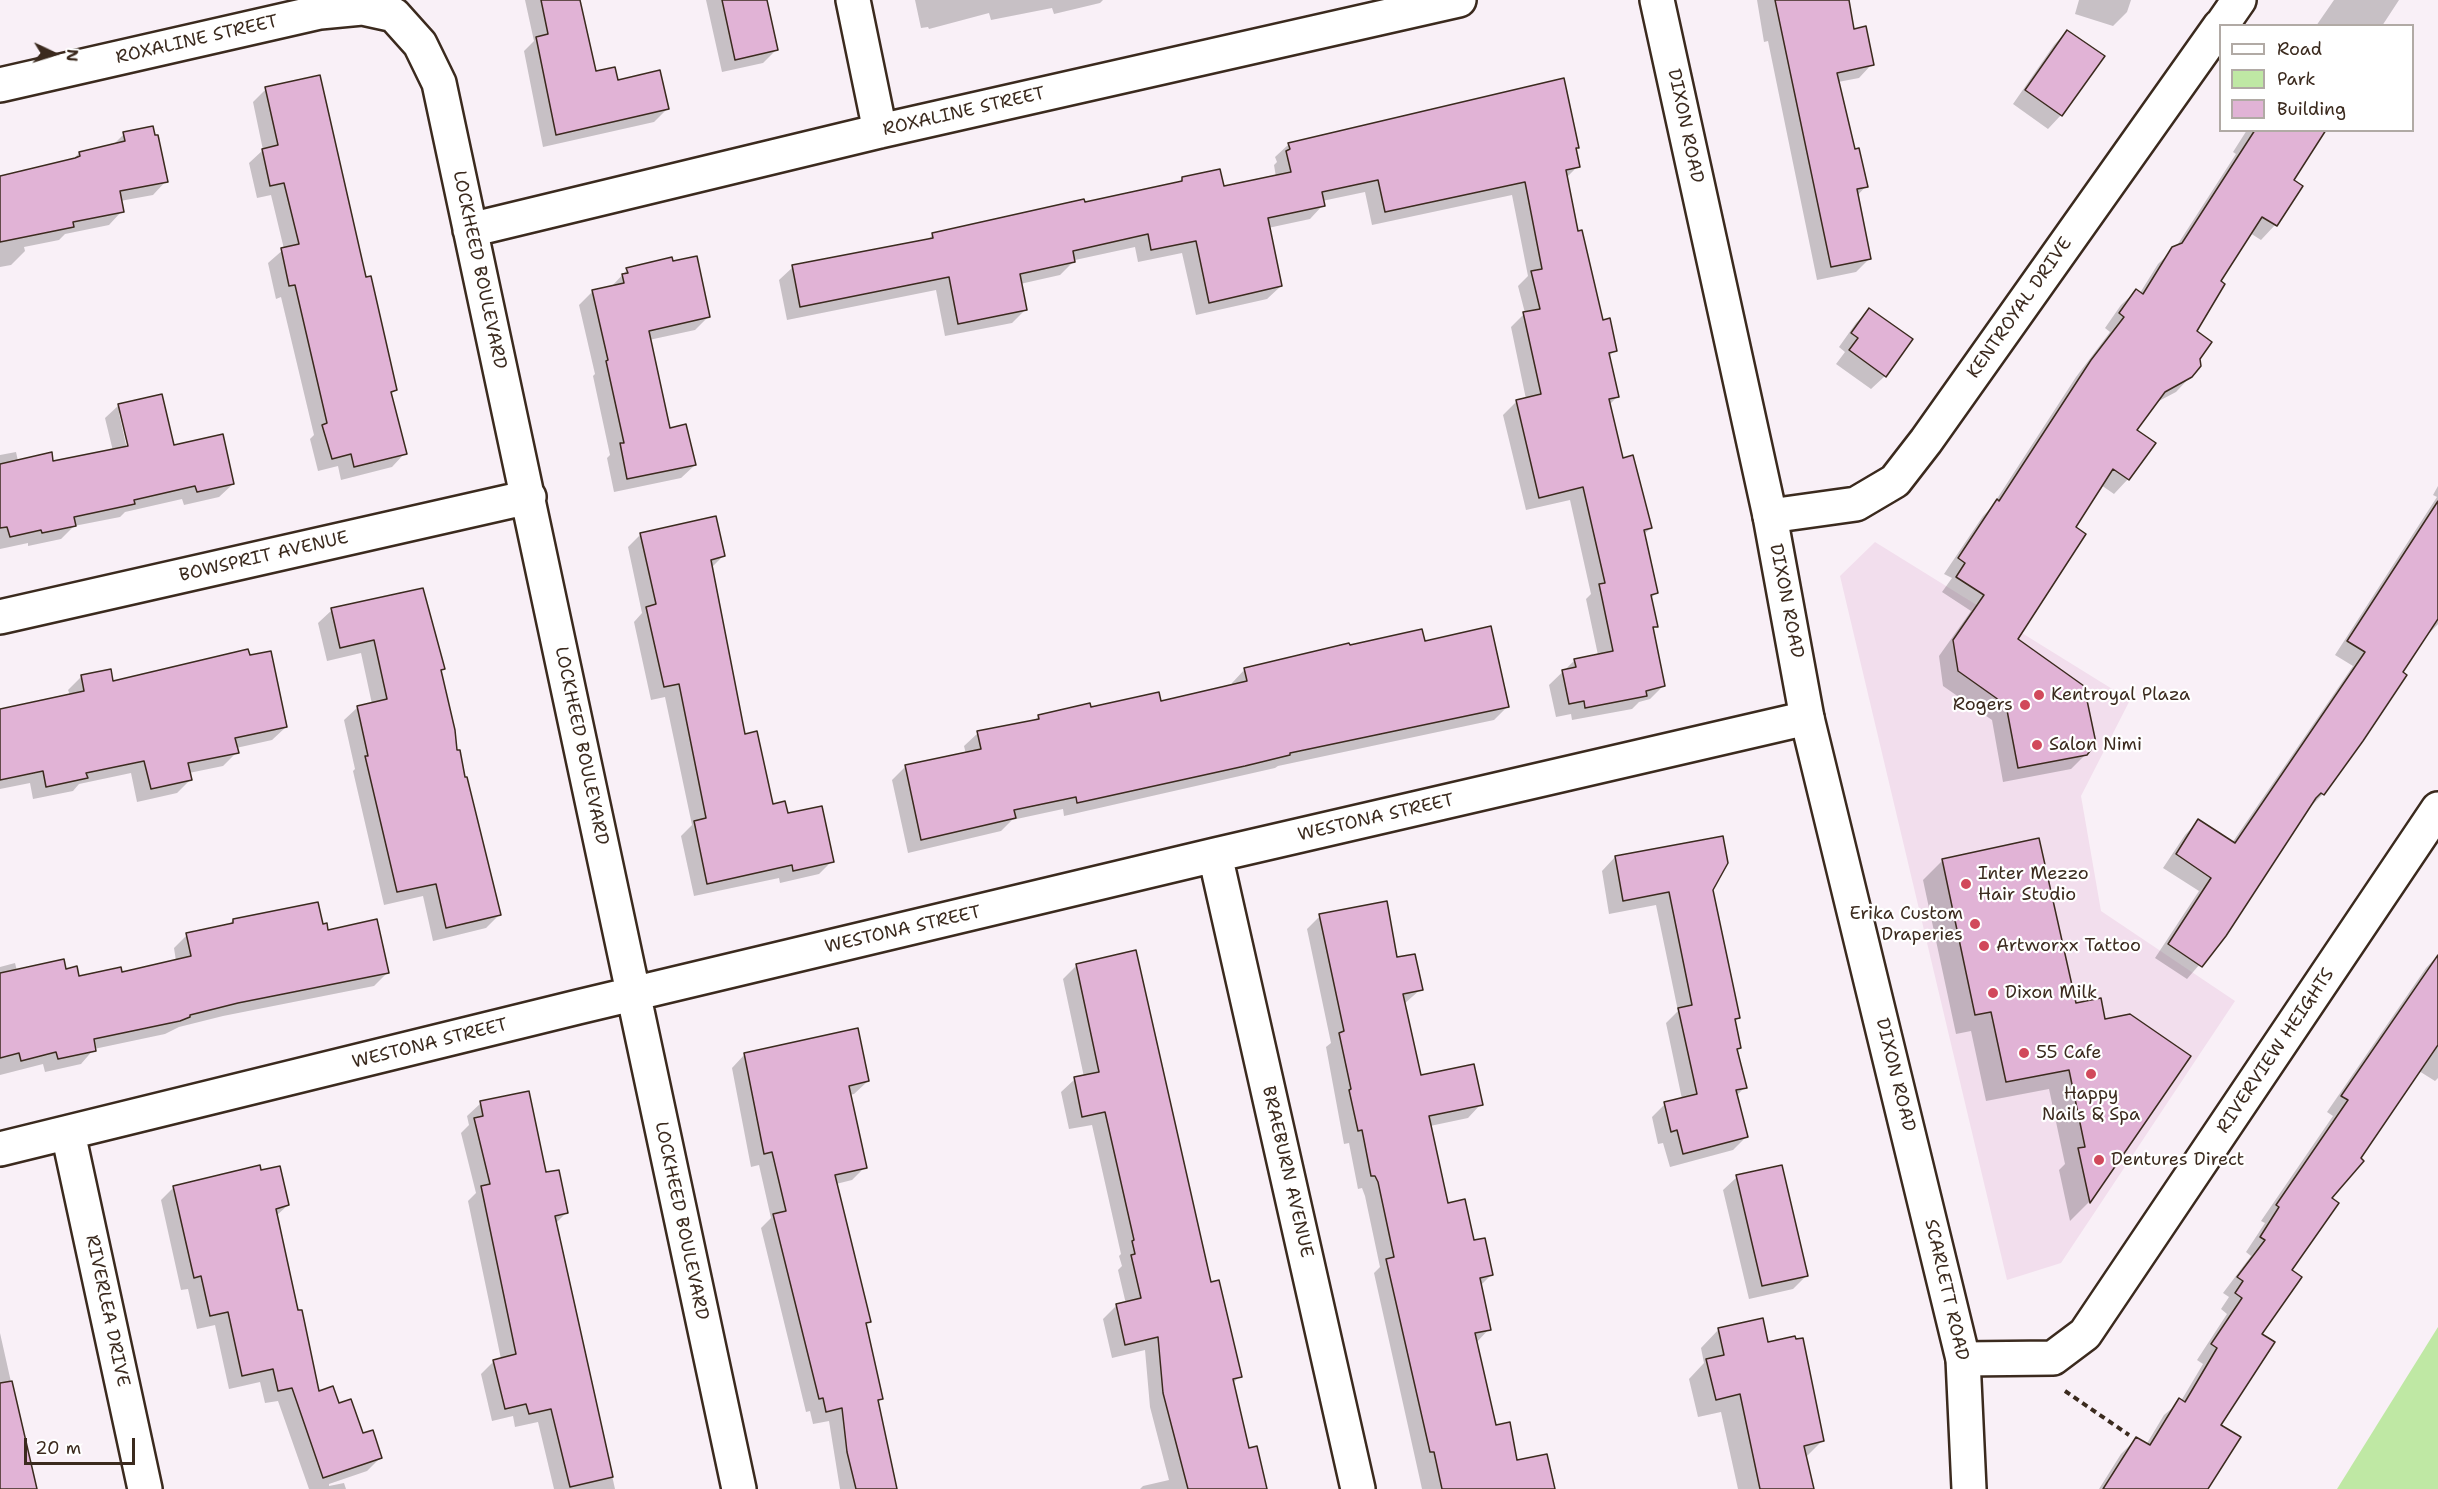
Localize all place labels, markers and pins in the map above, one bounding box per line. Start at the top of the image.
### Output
place label: Kentroyal Plaza [2051,684,2190,706]
marker: Kentroyal Plaza [2032,688,2046,702]
place label: Rogers [1953,694,2013,716]
marker: Rogers [2018,698,2032,712]
place label: Salon Nimi [2049,734,2142,756]
marker: Salon Nimi [2030,738,2044,752]
place label: Inter Mezzo Hair Studio [1978,863,2089,906]
marker: Inter Mezzo Hair Studio [1959,877,1973,891]
place label: Erika Custom Draperies [1850,903,1963,946]
marker: Erika Custom Draperies [1968,917,1982,931]
place label: Artworxx Tattoo [1996,935,2141,957]
marker: Artworxx Tattoo [1977,939,1991,953]
place label: Dixon Milk [2005,982,2097,1004]
marker: Dixon Milk [1986,986,2000,1000]
place label: 55 Cafe [2036,1042,2102,1064]
marker: 55 Cafe [2017,1046,2031,1060]
marker: Happy Nails & Spa [2084,1067,2098,1081]
place label: Happy Nails & Spa [2042,1083,2140,1126]
place label: Dentures Direct [2111,1149,2244,1171]
marker: Dentures Direct [2092,1153,2106,1167]

